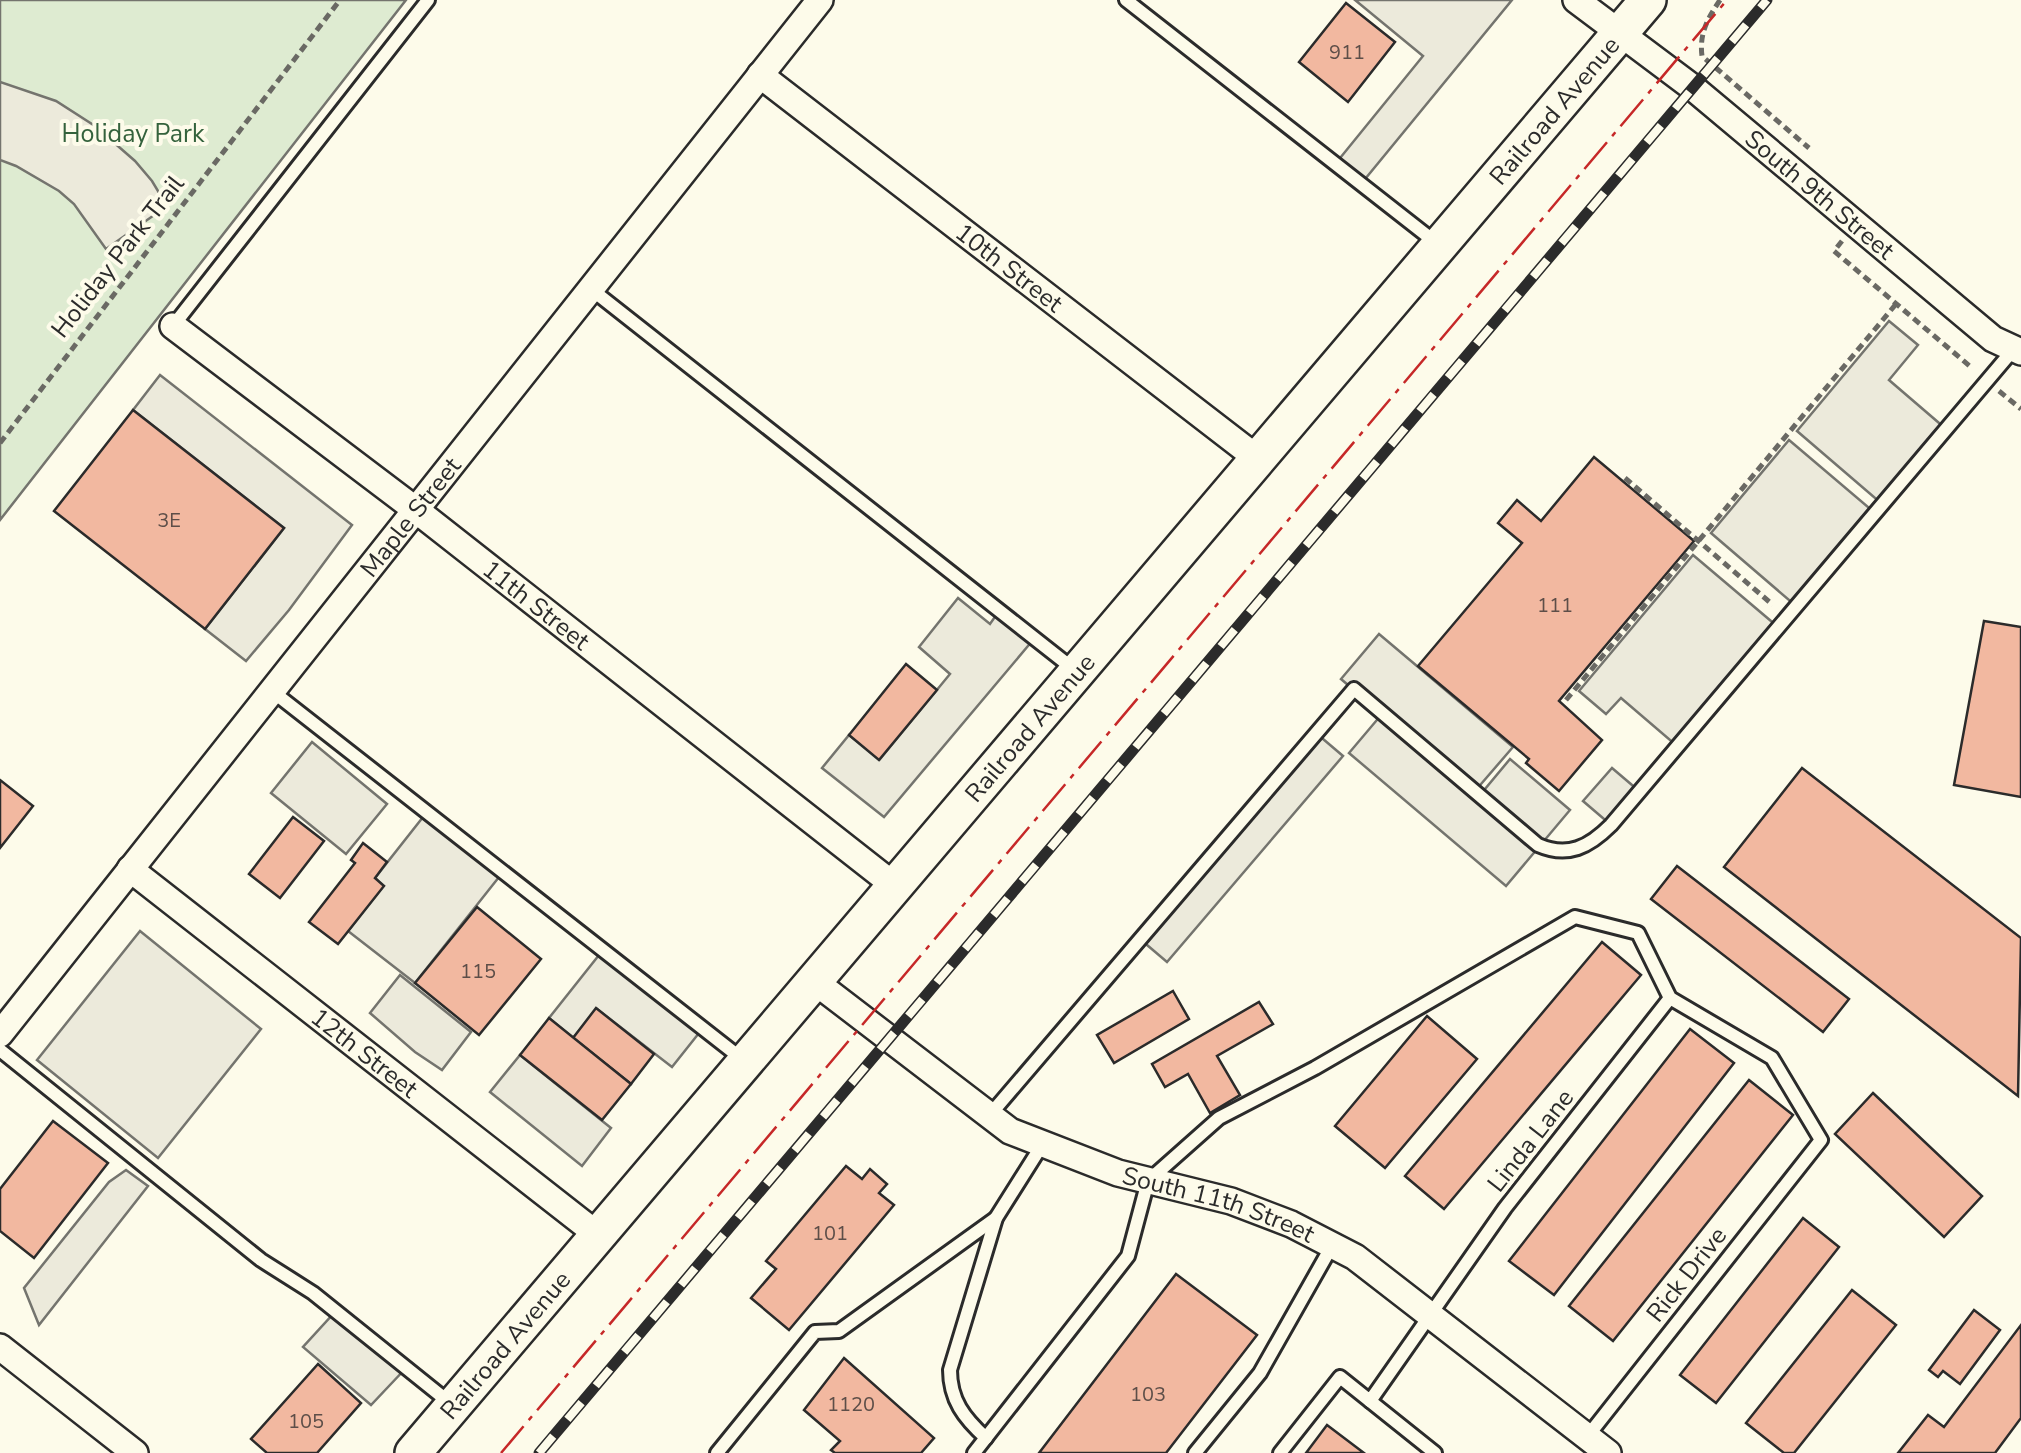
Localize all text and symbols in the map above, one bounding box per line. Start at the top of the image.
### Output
street label: Railroad Avenue [1482,29,1628,193]
house number: 911 [1329,39,1365,66]
park label: Holiday Park [61,117,205,151]
street label: South 9th Street [1737,122,1902,268]
street label: Holiday Park Trail [43,168,192,345]
street label: 10th Street [948,216,1070,321]
street label: Maple Street [353,450,469,585]
house number: 3E [157,507,181,534]
street label: 11th Street [475,553,597,658]
house number: 111 [1537,592,1573,619]
street label: Railroad Avenue [957,647,1103,810]
house number: 115 [460,958,496,985]
street label: 12th Street [303,1001,425,1106]
street label: Linda Lane [1480,1082,1582,1199]
street label: South 11th Street [1119,1159,1321,1251]
house number: 101 [812,1220,848,1247]
street label: Rick Drive [1639,1220,1735,1329]
street label: Railroad Avenue [433,1264,579,1427]
house number: 103 [1130,1381,1166,1408]
house number: 1120 [827,1391,875,1418]
house number: 105 [288,1408,324,1435]

